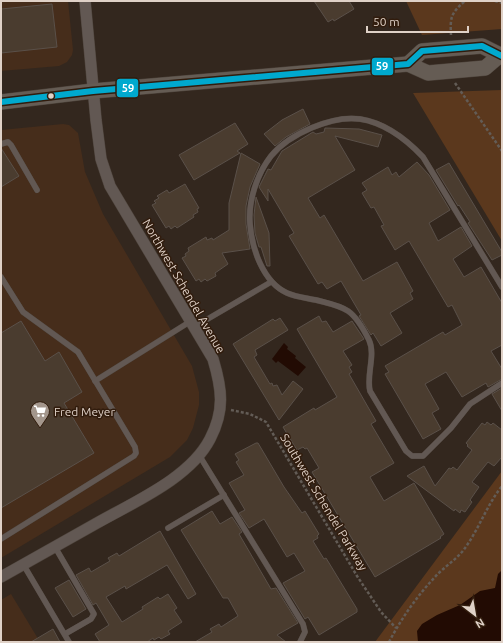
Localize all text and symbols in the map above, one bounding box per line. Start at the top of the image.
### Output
scale bar [367,8,468,34]
text: 50 m [373,15,400,28]
line badge: 59 [371,57,394,76]
text: 59 [376,60,388,72]
line badge: 59 [116,78,139,98]
text: 59 [122,82,134,94]
unlabelled marker [46,91,56,101]
street label: Northwest Schendel Avenue [140,217,228,355]
supermarket icon: Fred Meyer [29,400,51,428]
place label: Fred Meyer [54,405,115,418]
street label: Southwest Schendel Parkway [278,431,370,573]
north arrow [455,595,495,635]
text: N [474,616,487,631]

